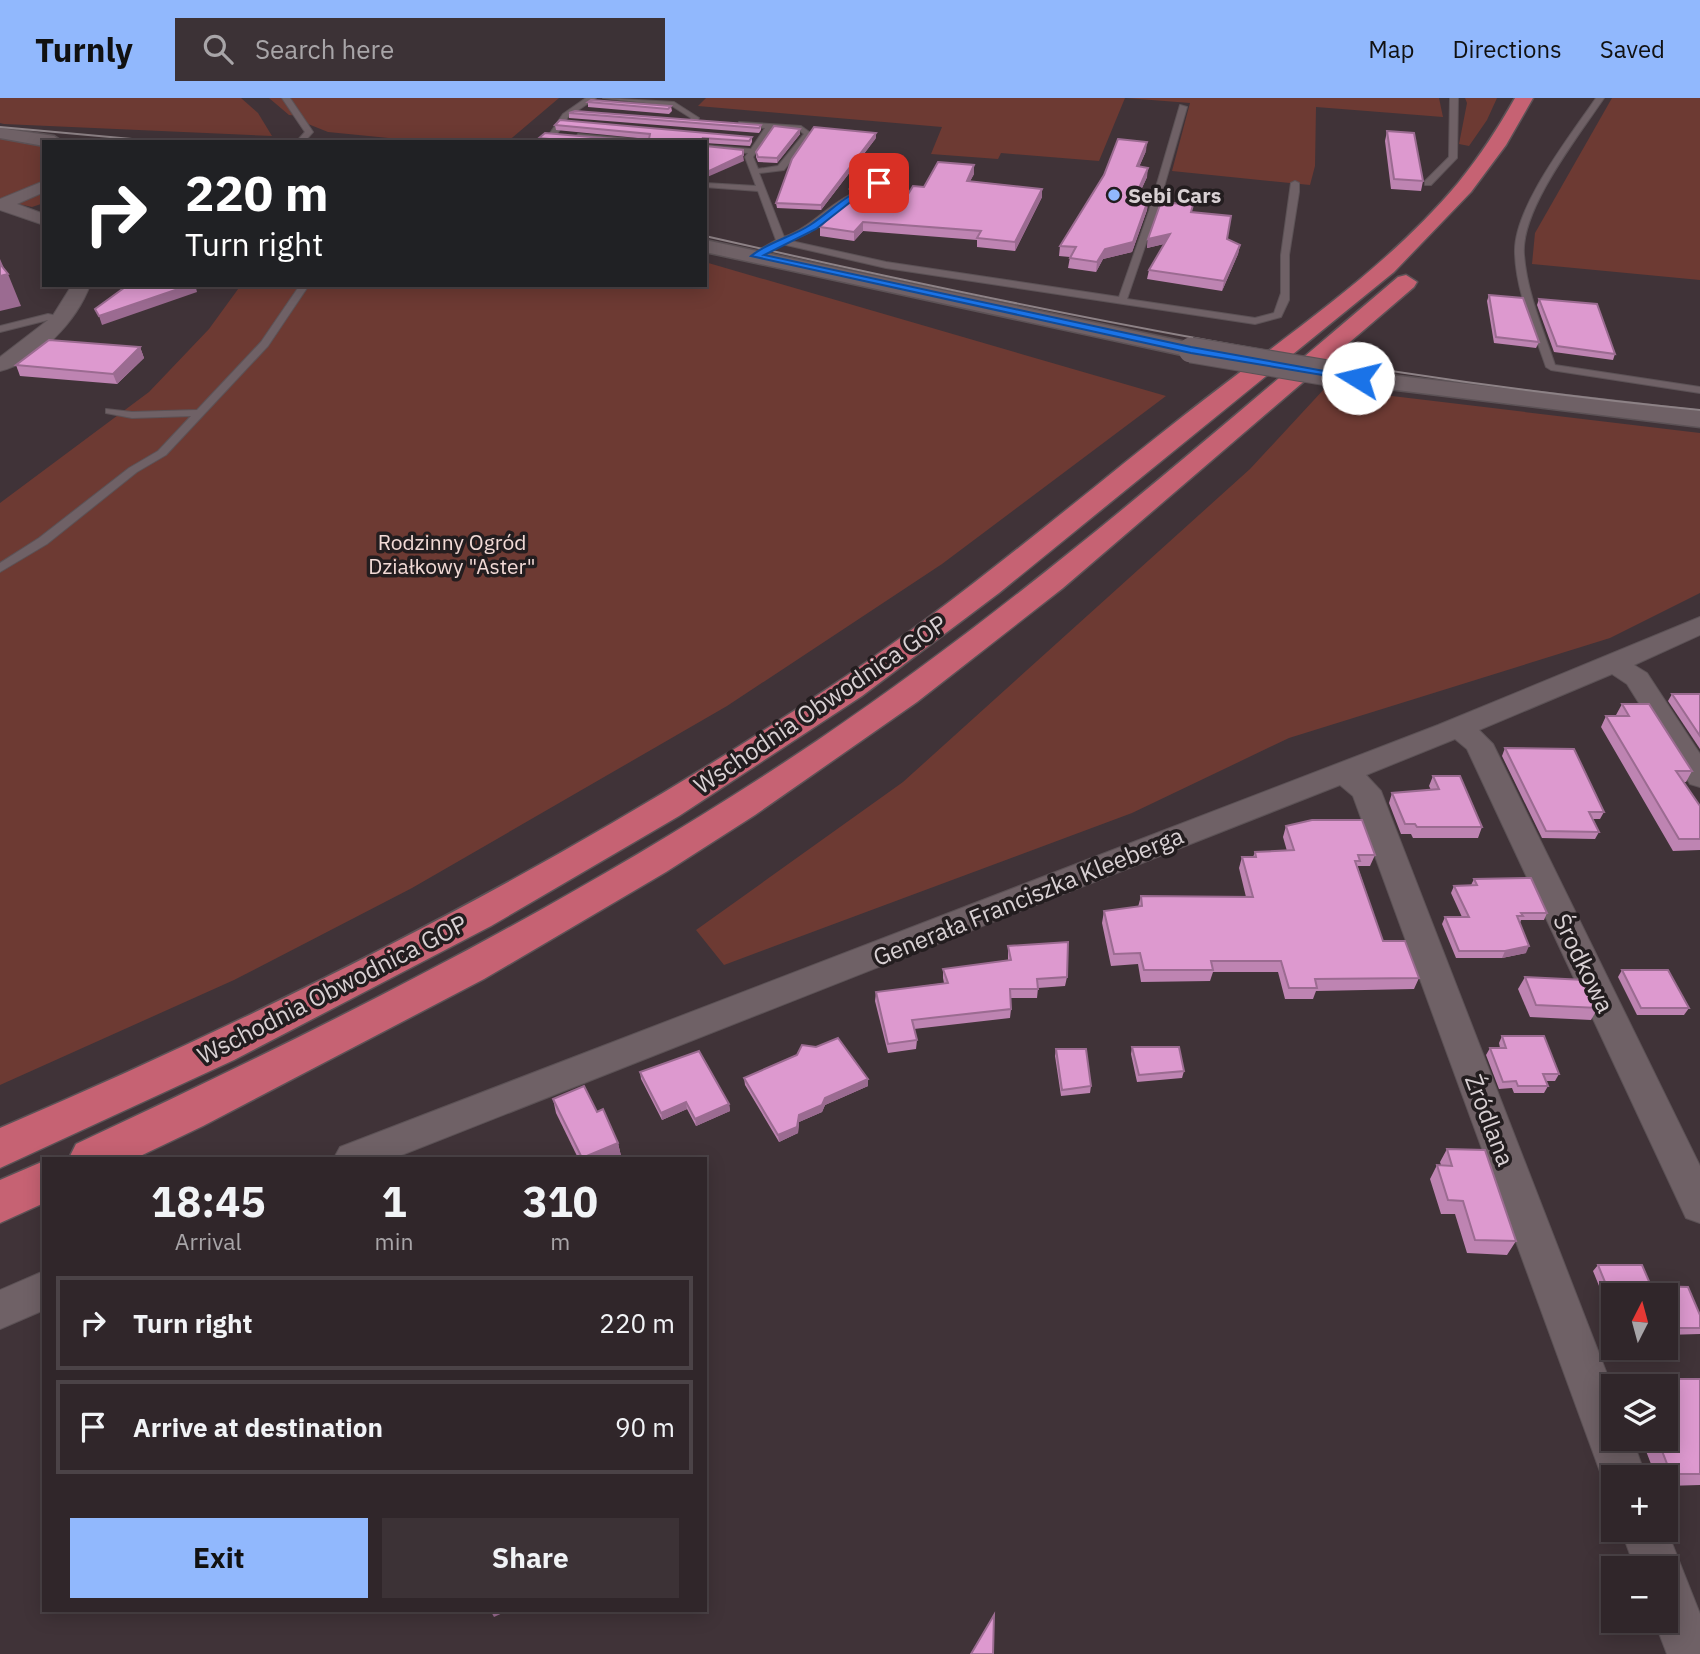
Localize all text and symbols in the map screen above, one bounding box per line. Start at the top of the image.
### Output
search box [175,18,665,81]
text: Turnly [35,28,133,71]
icon: search [199,30,237,68]
text: Search here [255,32,394,66]
text: Map [1368,33,1414,65]
text: Directions [1452,33,1562,65]
text: Saved [1600,33,1665,65]
pin [849,153,909,213]
text: 220 m [185,161,329,224]
icon: arrive [860,164,898,202]
icon: right [70,168,161,259]
place label: Sebi Cars [1128,181,1221,209]
marker: Sebi Cars [1106,187,1122,203]
text: Turn right [185,223,323,265]
position arrow [1321,341,1395,415]
park label: Rodzinny Ogród Działkowy "Aster" [368,528,536,580]
street label: Wschodnia Obwodnica GOP [687,607,953,801]
street label: Generała Franciszka Kleeberga [868,819,1188,973]
street label: Wschodnia Obwodnica GOP [192,907,472,1071]
street label: Środkowa [1546,908,1622,1018]
street label: Źródlana [1458,1070,1522,1171]
text: 18:45 [151,1174,266,1229]
text: 1 [381,1174,407,1229]
text: 310 [522,1174,598,1229]
text: Arrival [175,1226,242,1256]
text: min [375,1226,413,1256]
text: m [550,1226,570,1256]
north arrow [1601,1283,1678,1360]
map controls [1601,1283,1678,1633]
icon: right [74,1304,112,1342]
text: Turn right [133,1306,252,1340]
text: 220 m [599,1306,675,1340]
button: layers [1601,1374,1678,1451]
icon: arrive [74,1408,112,1446]
text: Arrive at destination [133,1410,383,1444]
text: 90 m [615,1410,675,1444]
button: + [1601,1465,1678,1542]
button: Exit [70,1518,368,1598]
button: Share [382,1518,679,1598]
button: − [1601,1556,1678,1633]

